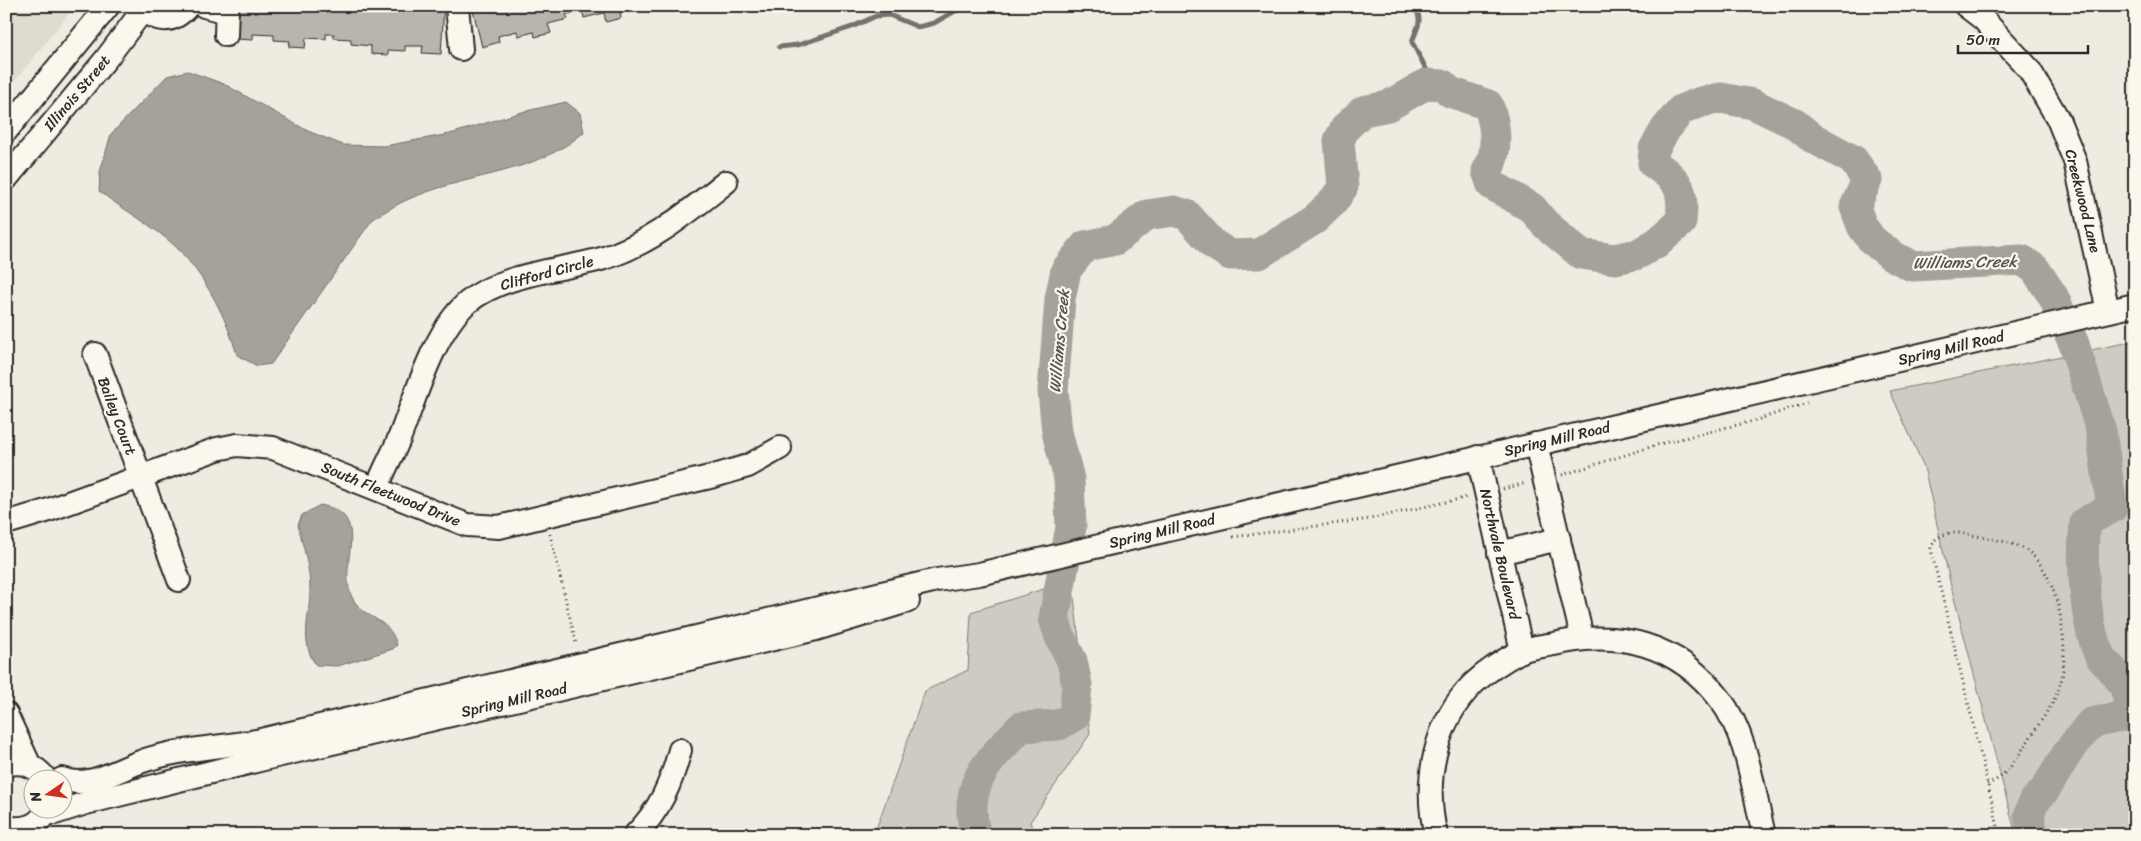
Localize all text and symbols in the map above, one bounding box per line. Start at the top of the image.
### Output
scale bar [1958,22,2088,54]
text: 50 m [1966,27,2001,53]
street label: Illinois Street [36,49,117,138]
street label: Creekwood Lane [2058,146,2108,256]
water label: Williams Creek [1913,247,2019,277]
street label: Clifford Circle [497,248,597,298]
water label: Williams Creek [1040,287,1078,394]
street label: Spring Mill Road [1895,323,2008,373]
street label: Bailey Court [90,373,144,459]
street label: Spring Mill Road [1501,414,1614,464]
street label: South Fleetwood Drive [317,454,465,534]
street label: Northvale Boulevard [1472,486,1528,623]
street label: Spring Mill Road [1106,506,1219,556]
street label: Spring Mill Road [458,675,571,725]
north arrow [22,768,72,818]
text: N [22,789,49,805]

